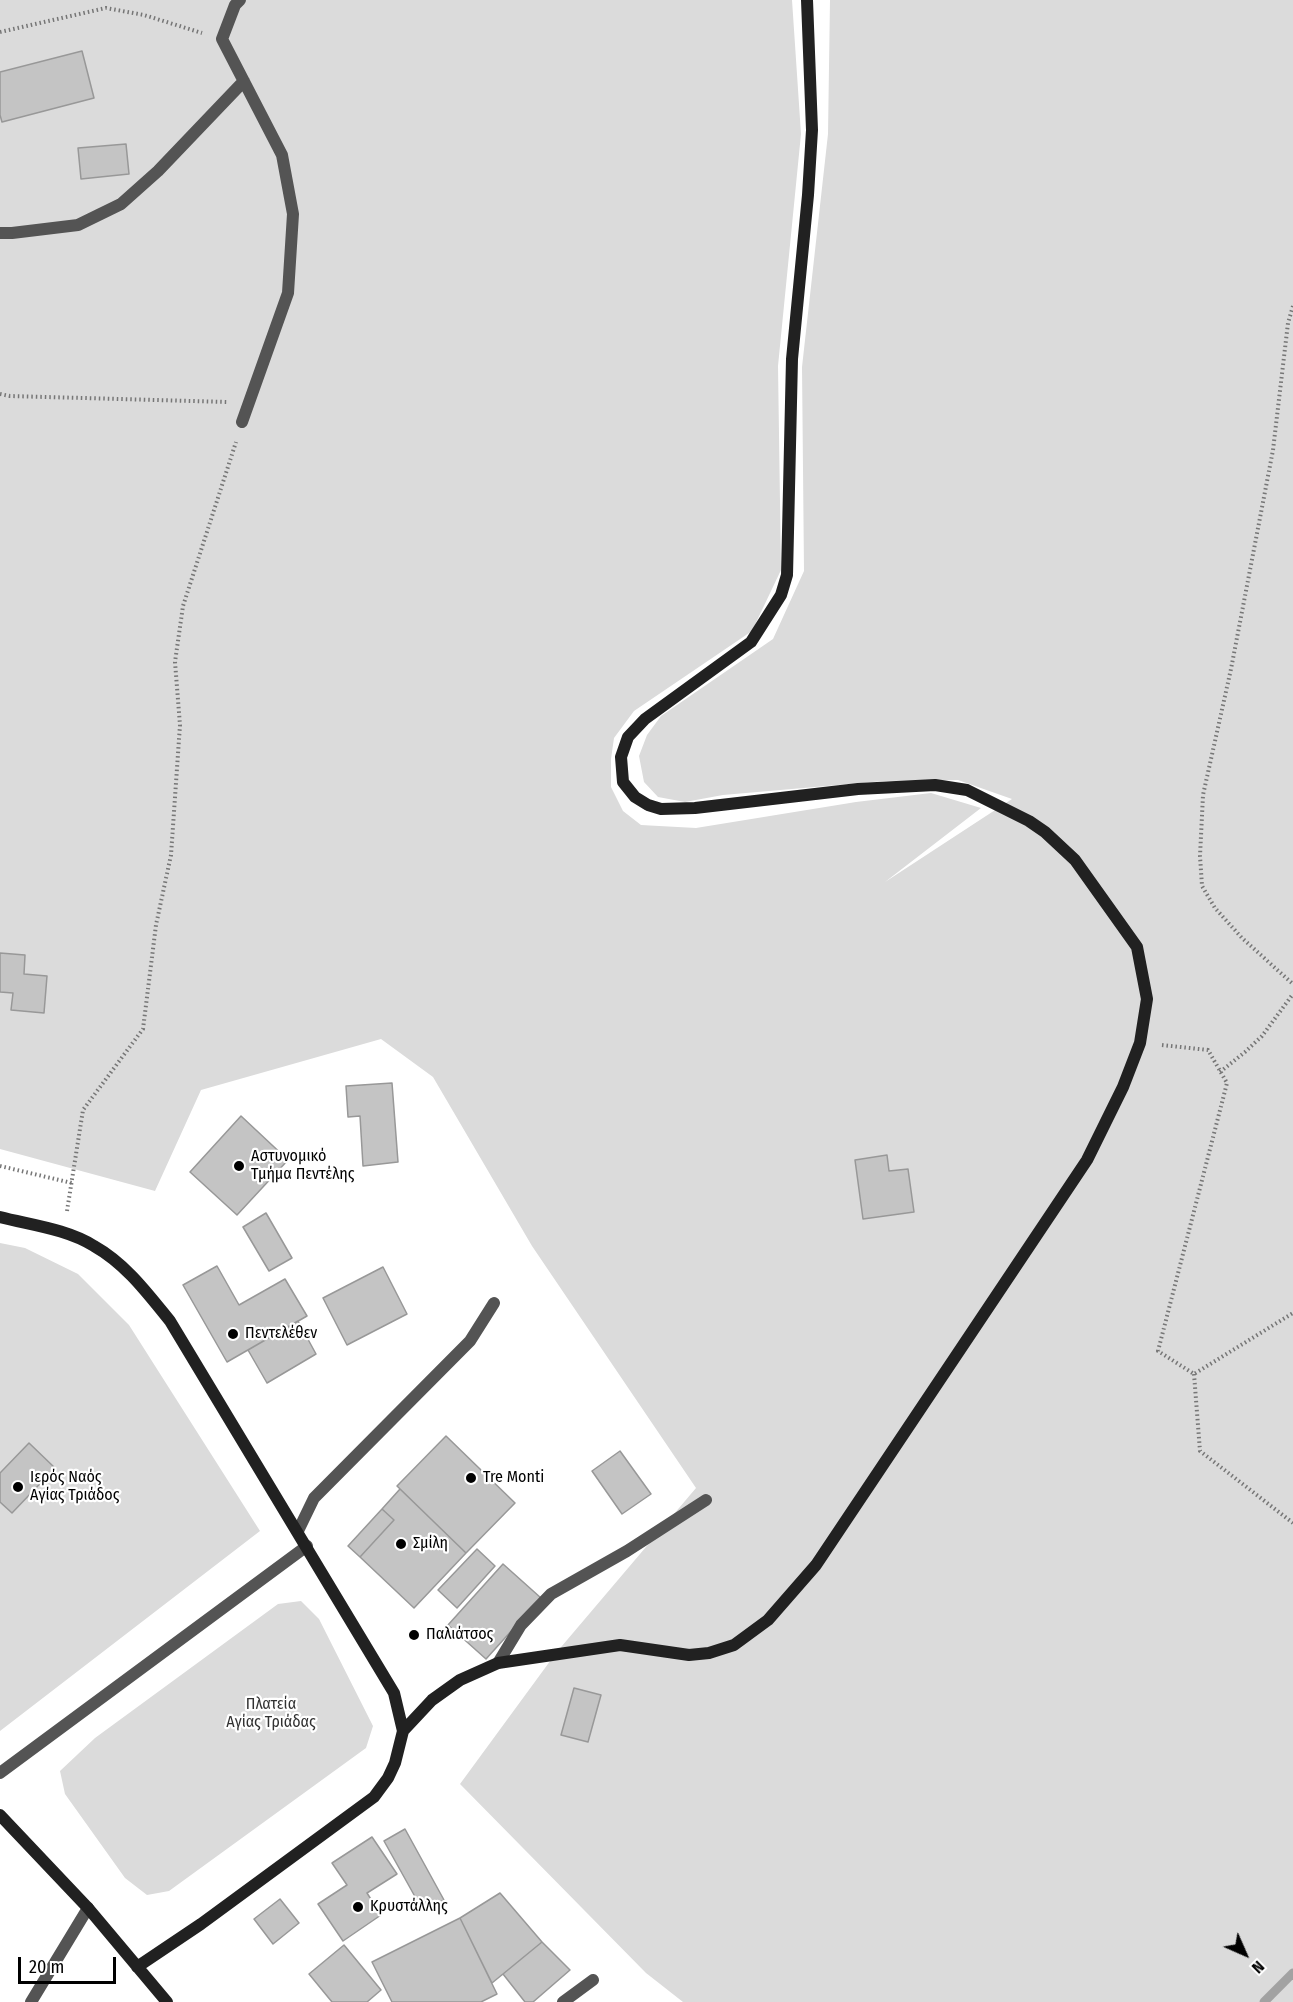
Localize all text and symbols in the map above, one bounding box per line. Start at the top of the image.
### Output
place label: Αστυνομικό Τμήμα Πεντέλης [251,1147,354,1185]
marker: Αστυνομικό Τμήμα Πεντέλης [232,1159,246,1173]
place label: Πεντελέθεν [245,1324,317,1344]
marker: Πεντελέθεν [226,1327,240,1341]
place label: Ιερός Ναός Αγίας Τριάδος [30,1468,119,1506]
place label: Tre Monti [483,1468,544,1488]
marker: Tre Monti [464,1471,478,1485]
marker: Ιερός Ναός Αγίας Τριάδος [11,1480,25,1494]
place label: Σμίλη [413,1534,448,1554]
marker: Σμίλη [394,1537,408,1551]
place label: Παλιάτσος [426,1625,493,1645]
marker: Παλιάτσος [407,1628,421,1642]
park label: Πλατεία Αγίας Τριάδας [226,1695,316,1733]
place label: Κρυστάλλης [370,1897,448,1917]
marker: Κρυστάλλης [351,1900,365,1914]
north arrow [1215,1924,1275,1984]
scale bar [21,1945,118,1983]
text: 20 m [29,1956,64,1978]
text: N [1248,1957,1268,1977]

